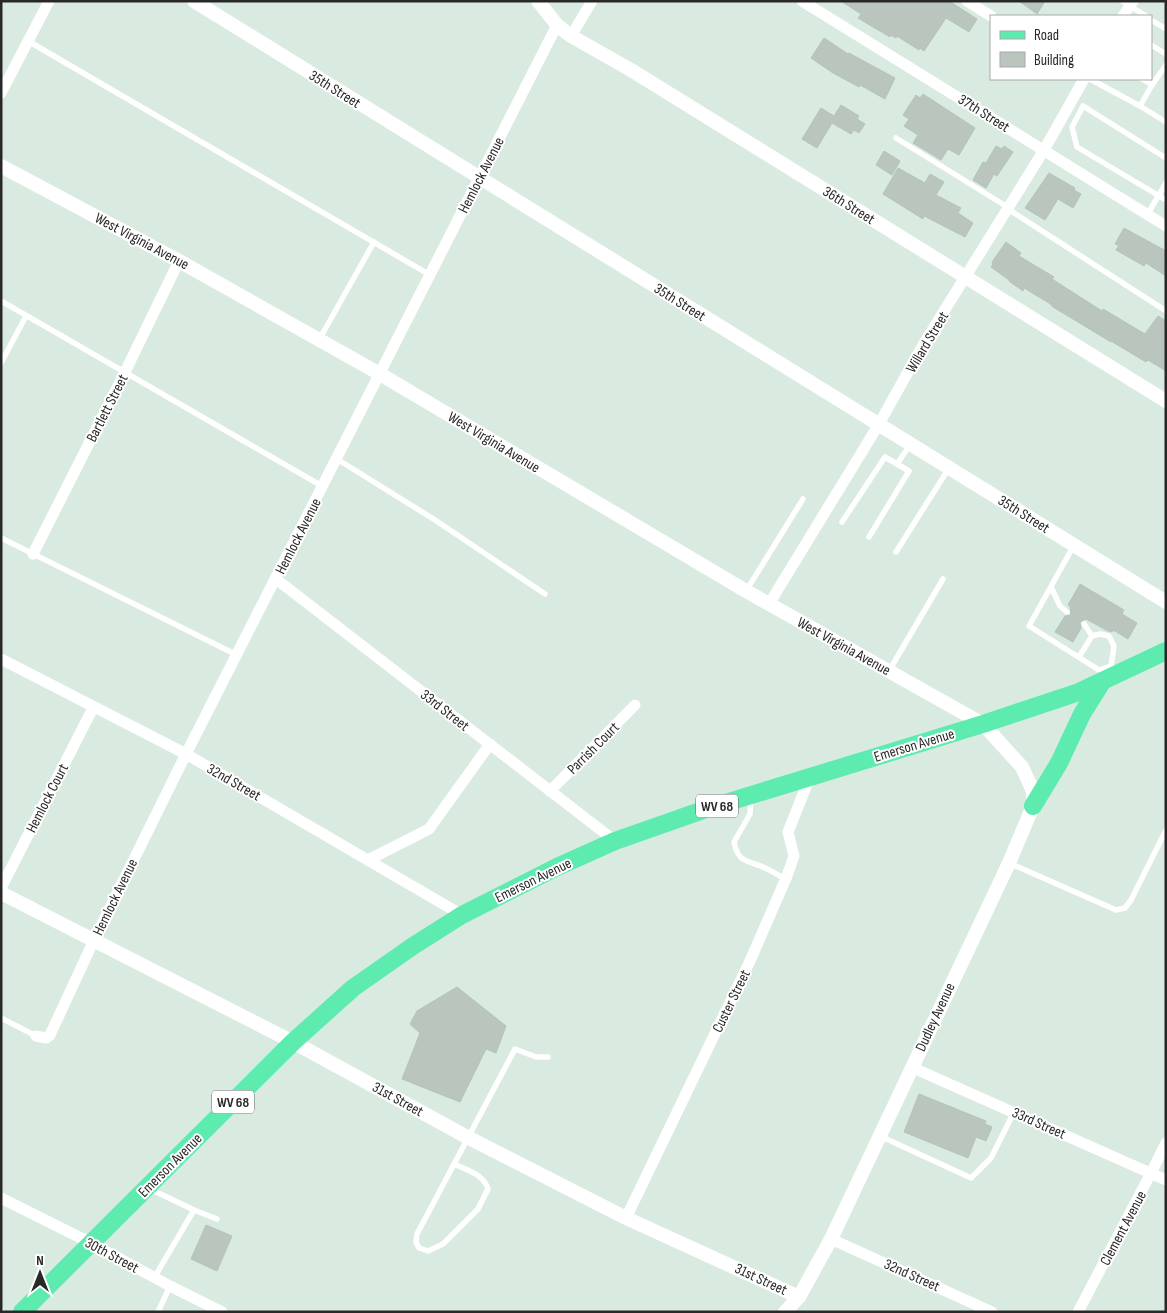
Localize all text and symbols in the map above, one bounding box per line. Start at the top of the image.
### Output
legend [990,15,1152,80]
text: Road [1034,26,1059,45]
text: Building [1034,51,1074,70]
street label: 35th Street [305,66,364,113]
street label: 37th Street [954,90,1013,137]
street label: Hemlock Avenue [454,134,509,217]
street label: 36th Street [819,182,879,229]
street label: West Virginia Avenue [91,209,192,274]
street label: 35th Street [650,279,709,326]
street label: Willard Street [902,308,953,376]
street label: Bartlett Street [82,371,133,445]
street label: West Virginia Avenue [444,407,543,477]
street label: 35th Street [994,491,1053,538]
street label: Hemlock Avenue [271,495,326,578]
street label: West Virginia Avenue [794,613,894,680]
street label: 33rd Street [416,685,473,736]
street label: Parrish Court [563,718,624,778]
street label: Emerson Avenue [872,724,957,767]
street label: 32nd Street [203,759,264,806]
street label: Hemlock Court [22,760,73,836]
road number: WV 68 [696,794,738,818]
street label: Emerson Avenue [492,854,575,907]
street label: Hemlock Avenue [89,856,142,939]
street label: Custer Street [708,966,755,1036]
street label: Dudley Avenue [911,980,960,1055]
street label: 31st Street [369,1078,427,1121]
road number: WV 68 [212,1090,254,1114]
street label: 33rd Street [1009,1103,1069,1144]
street label: Emerson Avenue [134,1129,206,1201]
street label: Clement Avenue [1096,1188,1151,1269]
street label: 30th Street [82,1233,142,1278]
north arrow [15,1248,65,1298]
text: N [36,1252,44,1269]
street label: 32nd Street [881,1255,943,1296]
street label: 31st Street [732,1259,790,1300]

